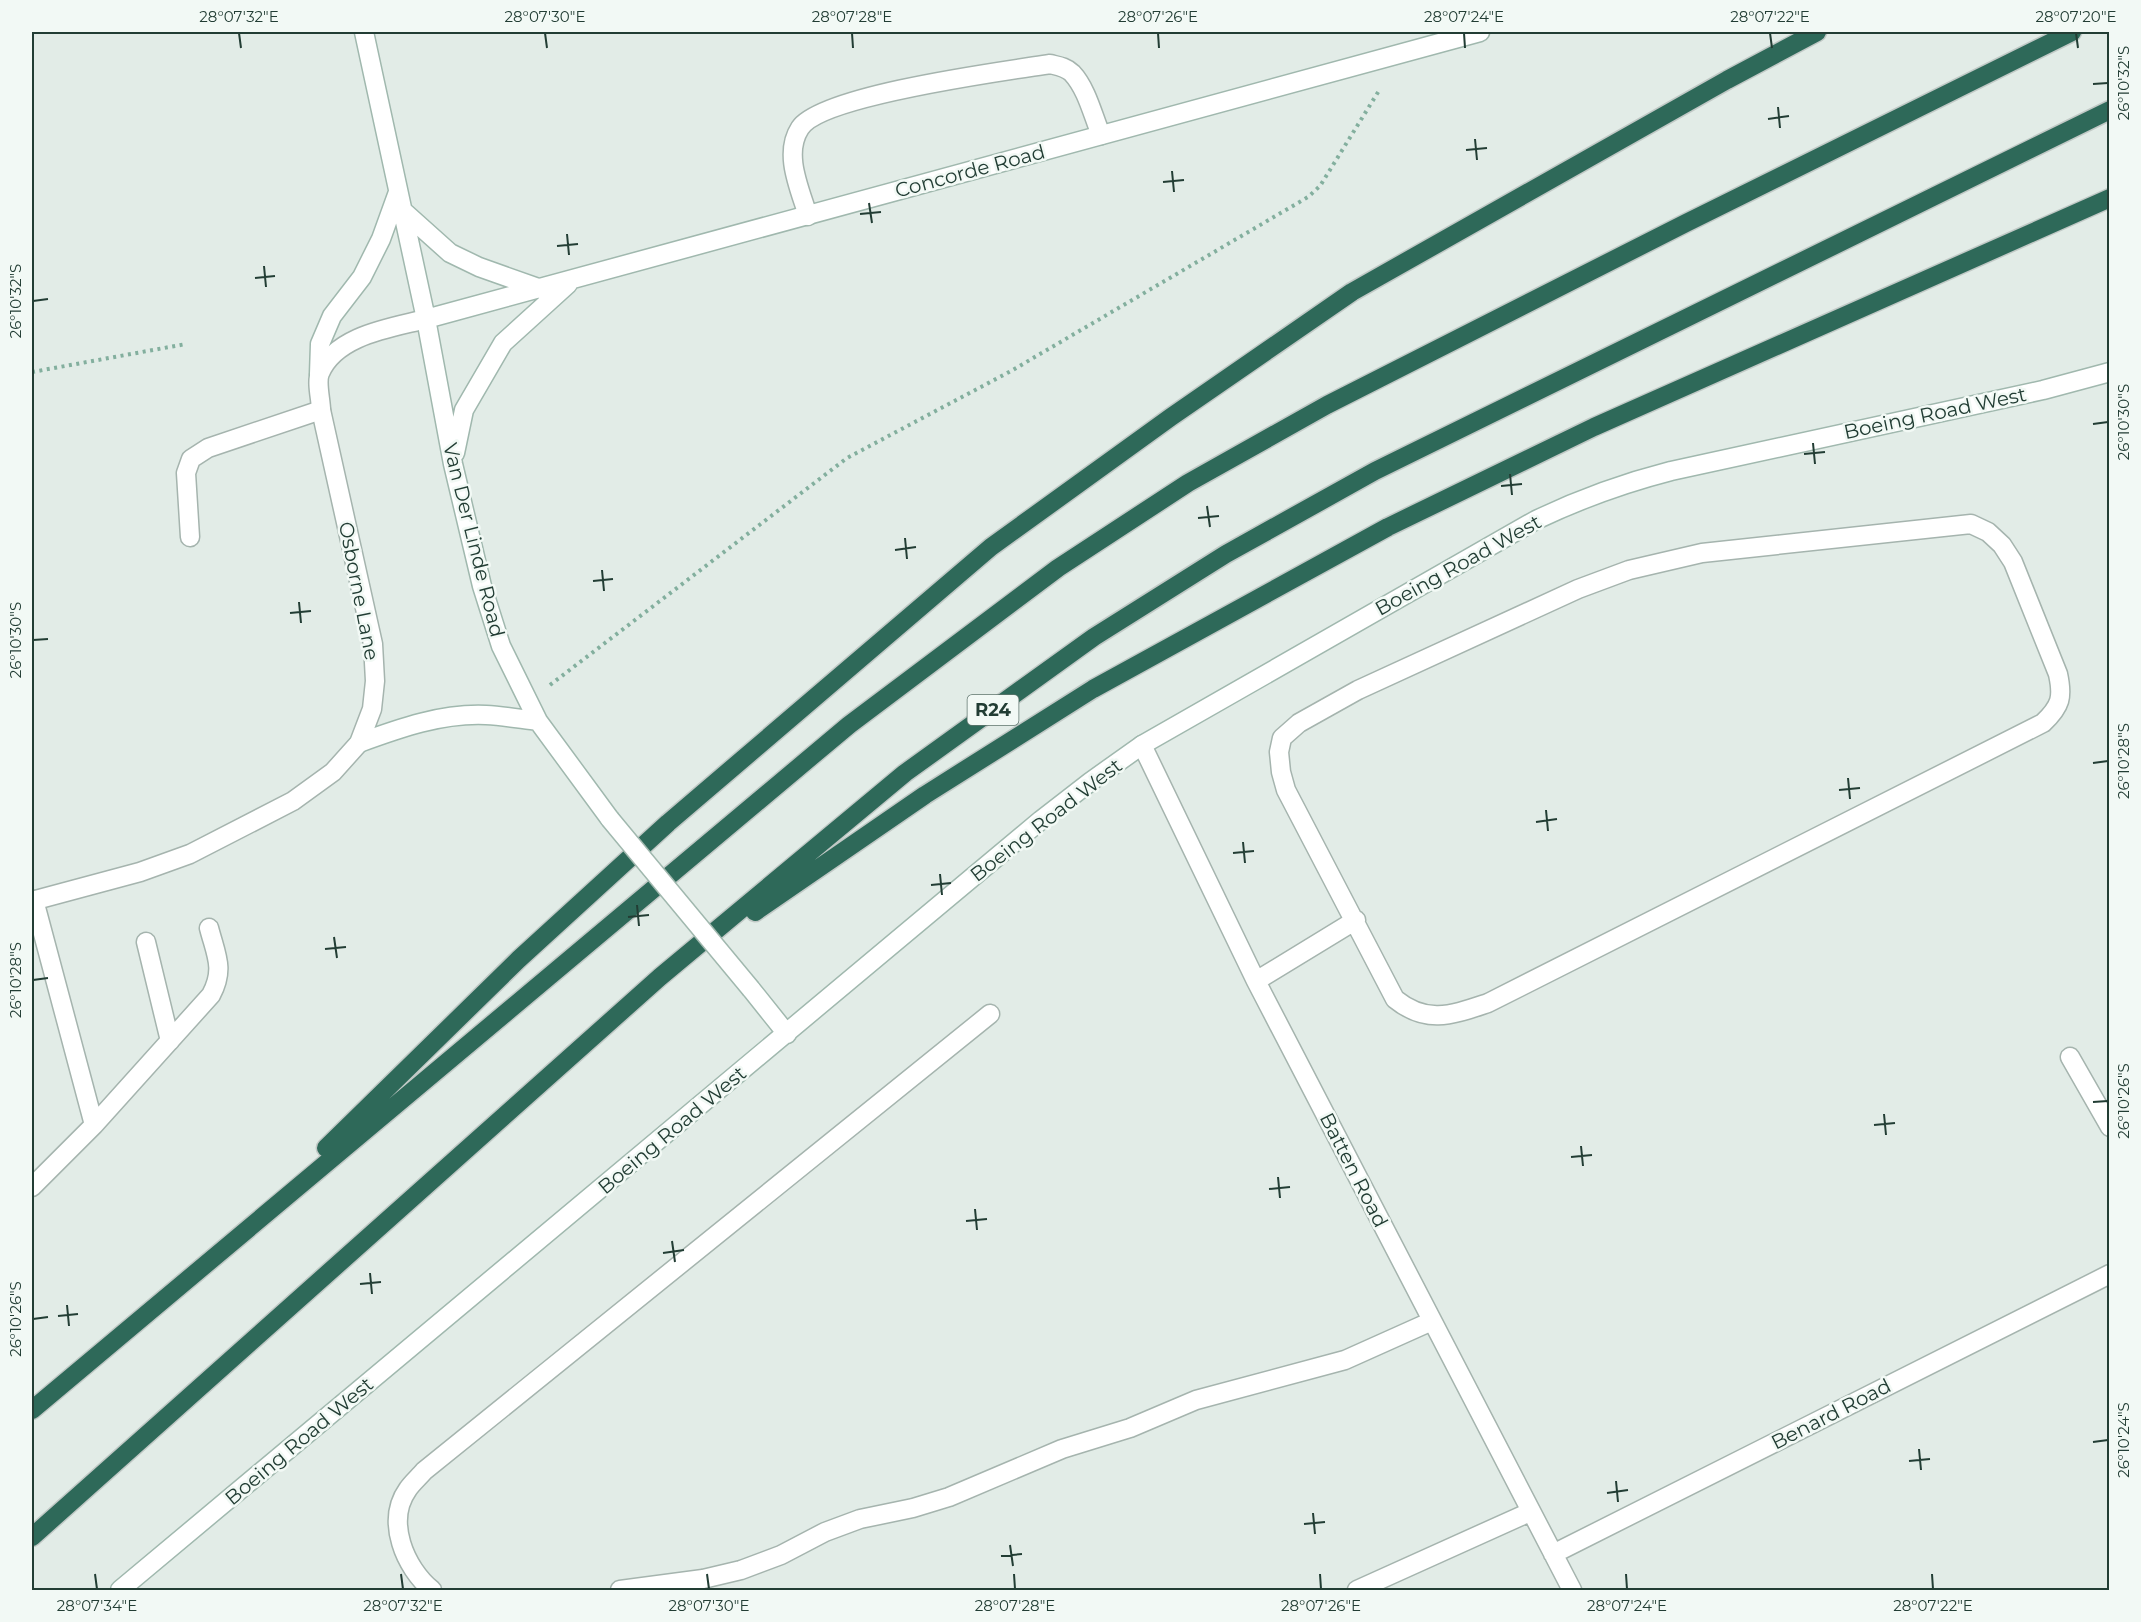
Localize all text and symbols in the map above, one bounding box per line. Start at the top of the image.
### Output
text: 28°07'32"E [199,7,279,26]
text: 28°07'30"E [505,7,585,26]
text: 28°07'28"E [812,7,892,26]
text: 28°07'26"E [1118,7,1198,26]
text: 28°07'24"E [1424,7,1504,26]
text: 28°07'22"E [1730,7,1810,26]
text: 28°07'20"E [2035,7,2117,26]
text: 26°10'32"S [2114,46,2133,120]
street label: Concorde Road [892,139,1048,203]
text: 26°10'32"S [6,264,25,338]
street label: Boeing Road West [1841,382,2029,444]
text: 26°10'30"S [2114,384,2133,460]
street label: Van Der Linde Road [438,440,510,640]
street label: Boeing Road West [1371,509,1545,621]
street label: Osborne Lane [334,520,384,662]
text: 26°10'30"S [6,602,25,678]
road number: R24 [968,695,1018,725]
text: 26°10'28"S [2114,723,2133,799]
street label: Boeing Road West [965,753,1127,887]
text: 26°10'28"S [6,942,25,1018]
street label: Boeing Road West [593,1061,751,1199]
text: 26°10'26"S [2114,1063,2133,1139]
street label: Batten Road [1315,1109,1393,1231]
text: 26°10'26"S [6,1281,25,1357]
street label: Boeing Road West [220,1372,378,1510]
street label: Benard Road [1767,1373,1895,1455]
text: 26°10'24"S [2114,1402,2133,1478]
text: 28°07'34"E [57,1596,137,1615]
text: 28°07'32"E [363,1596,443,1615]
text: 28°07'30"E [669,1596,749,1615]
text: 28°07'28"E [975,1596,1055,1615]
text: 28°07'26"E [1281,1596,1361,1615]
text: 28°07'24"E [1587,1596,1667,1615]
text: 28°07'22"E [1893,1596,1973,1615]

